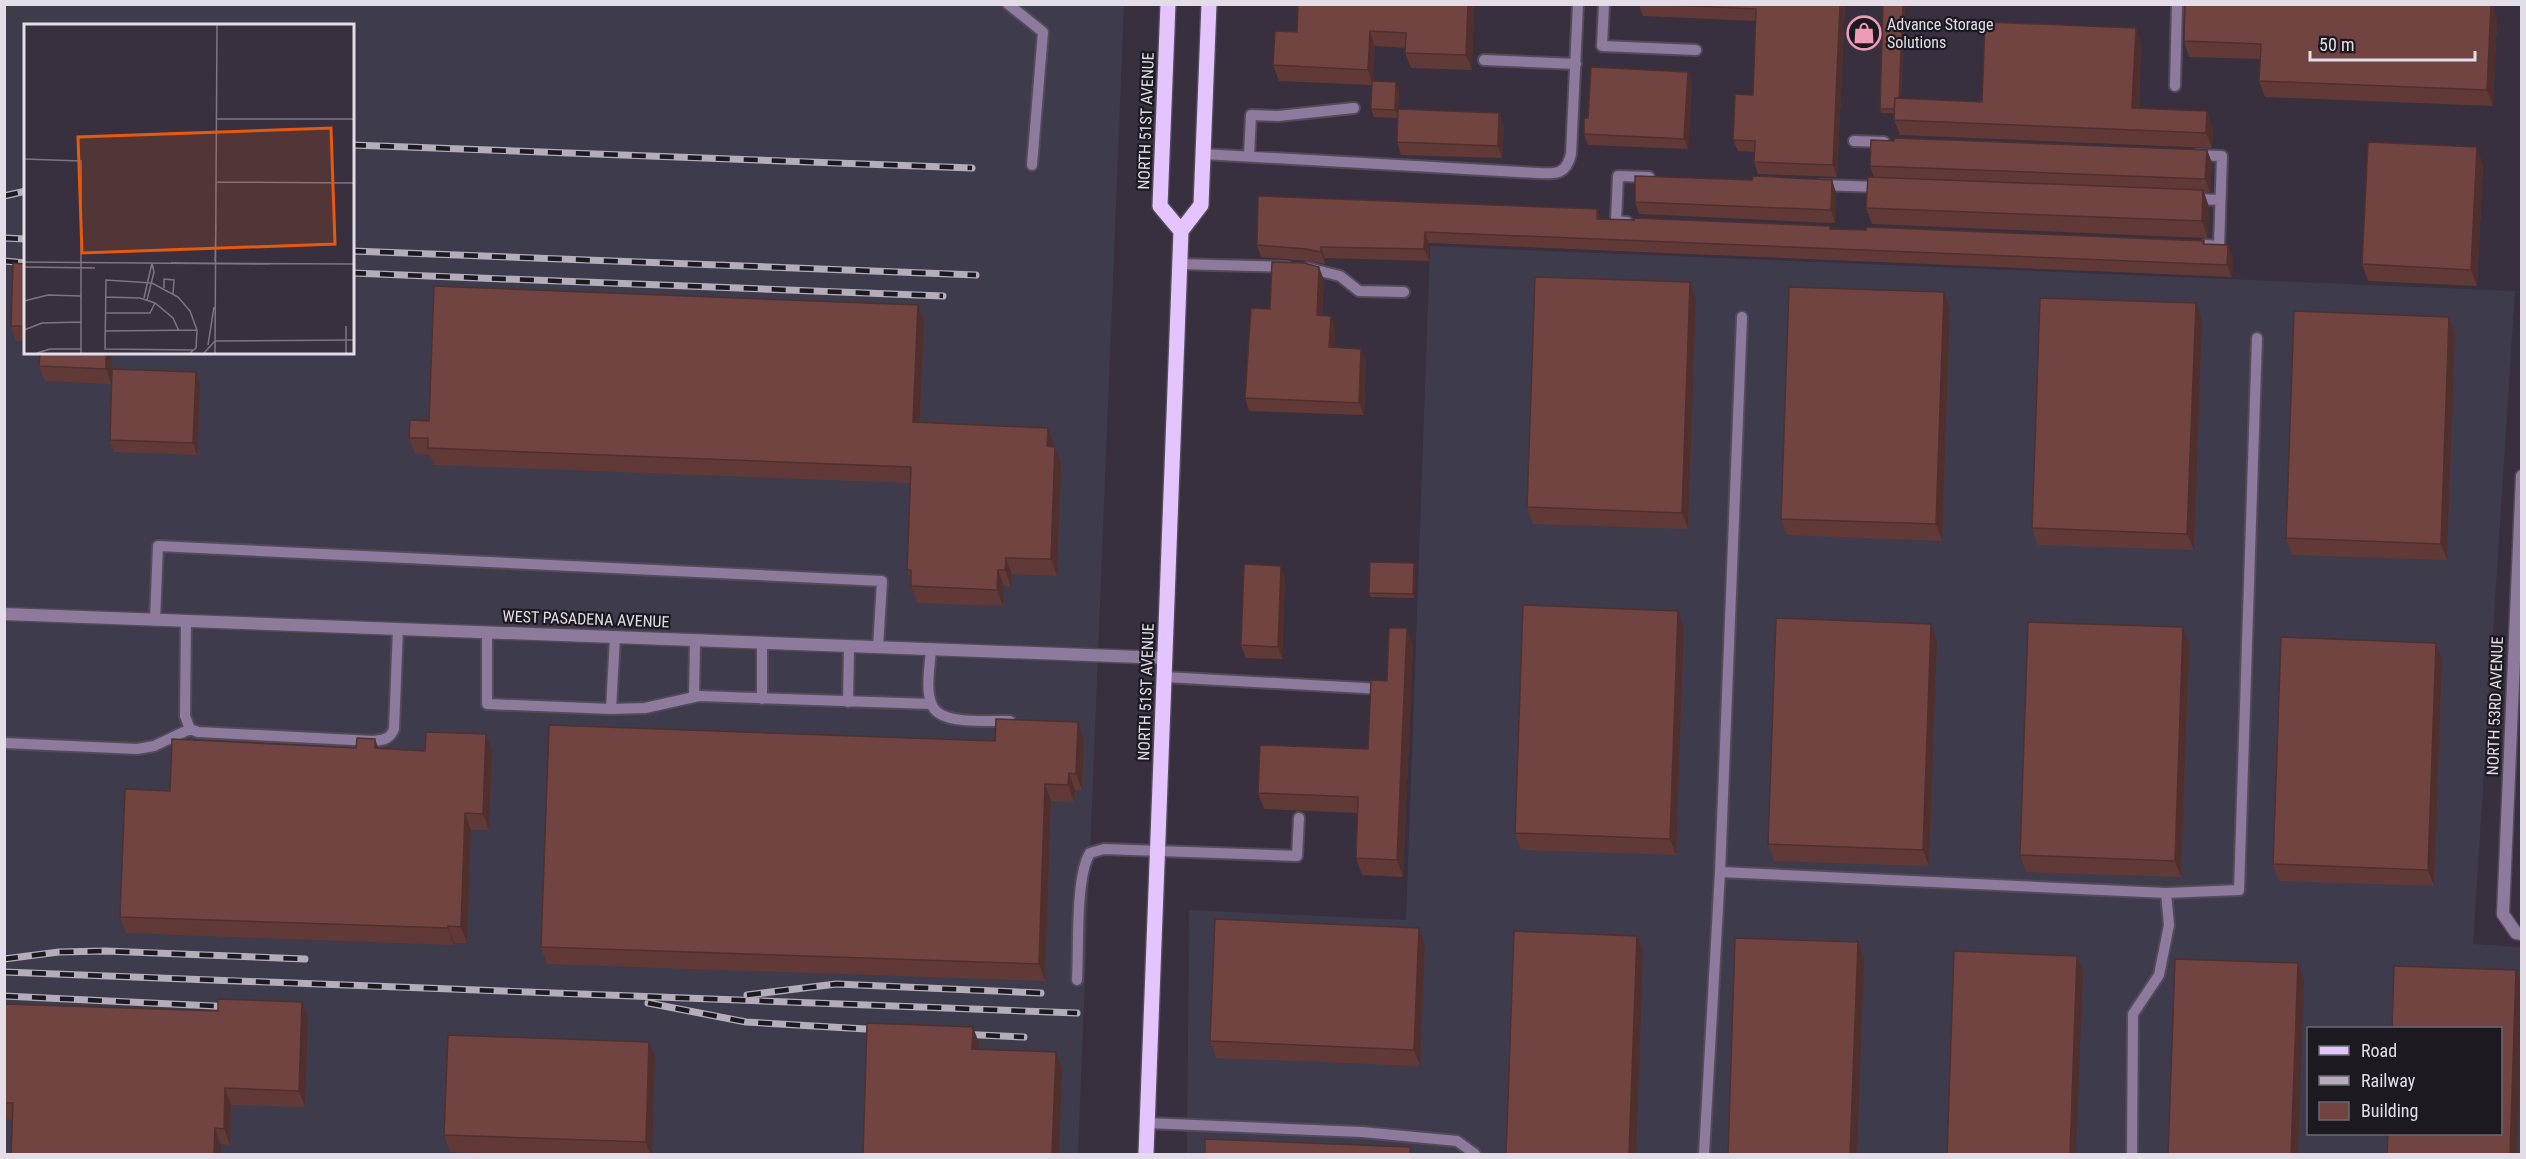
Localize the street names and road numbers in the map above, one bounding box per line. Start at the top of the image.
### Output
street label: NORTH 51ST AVENUE [1134,52,1158,190]
street label: WEST PASADENA AVENUE [502,607,670,631]
street label: NORTH 51ST AVENUE [1134,623,1158,761]
street label: NORTH 53RD AVENUE [2483,636,2507,776]

